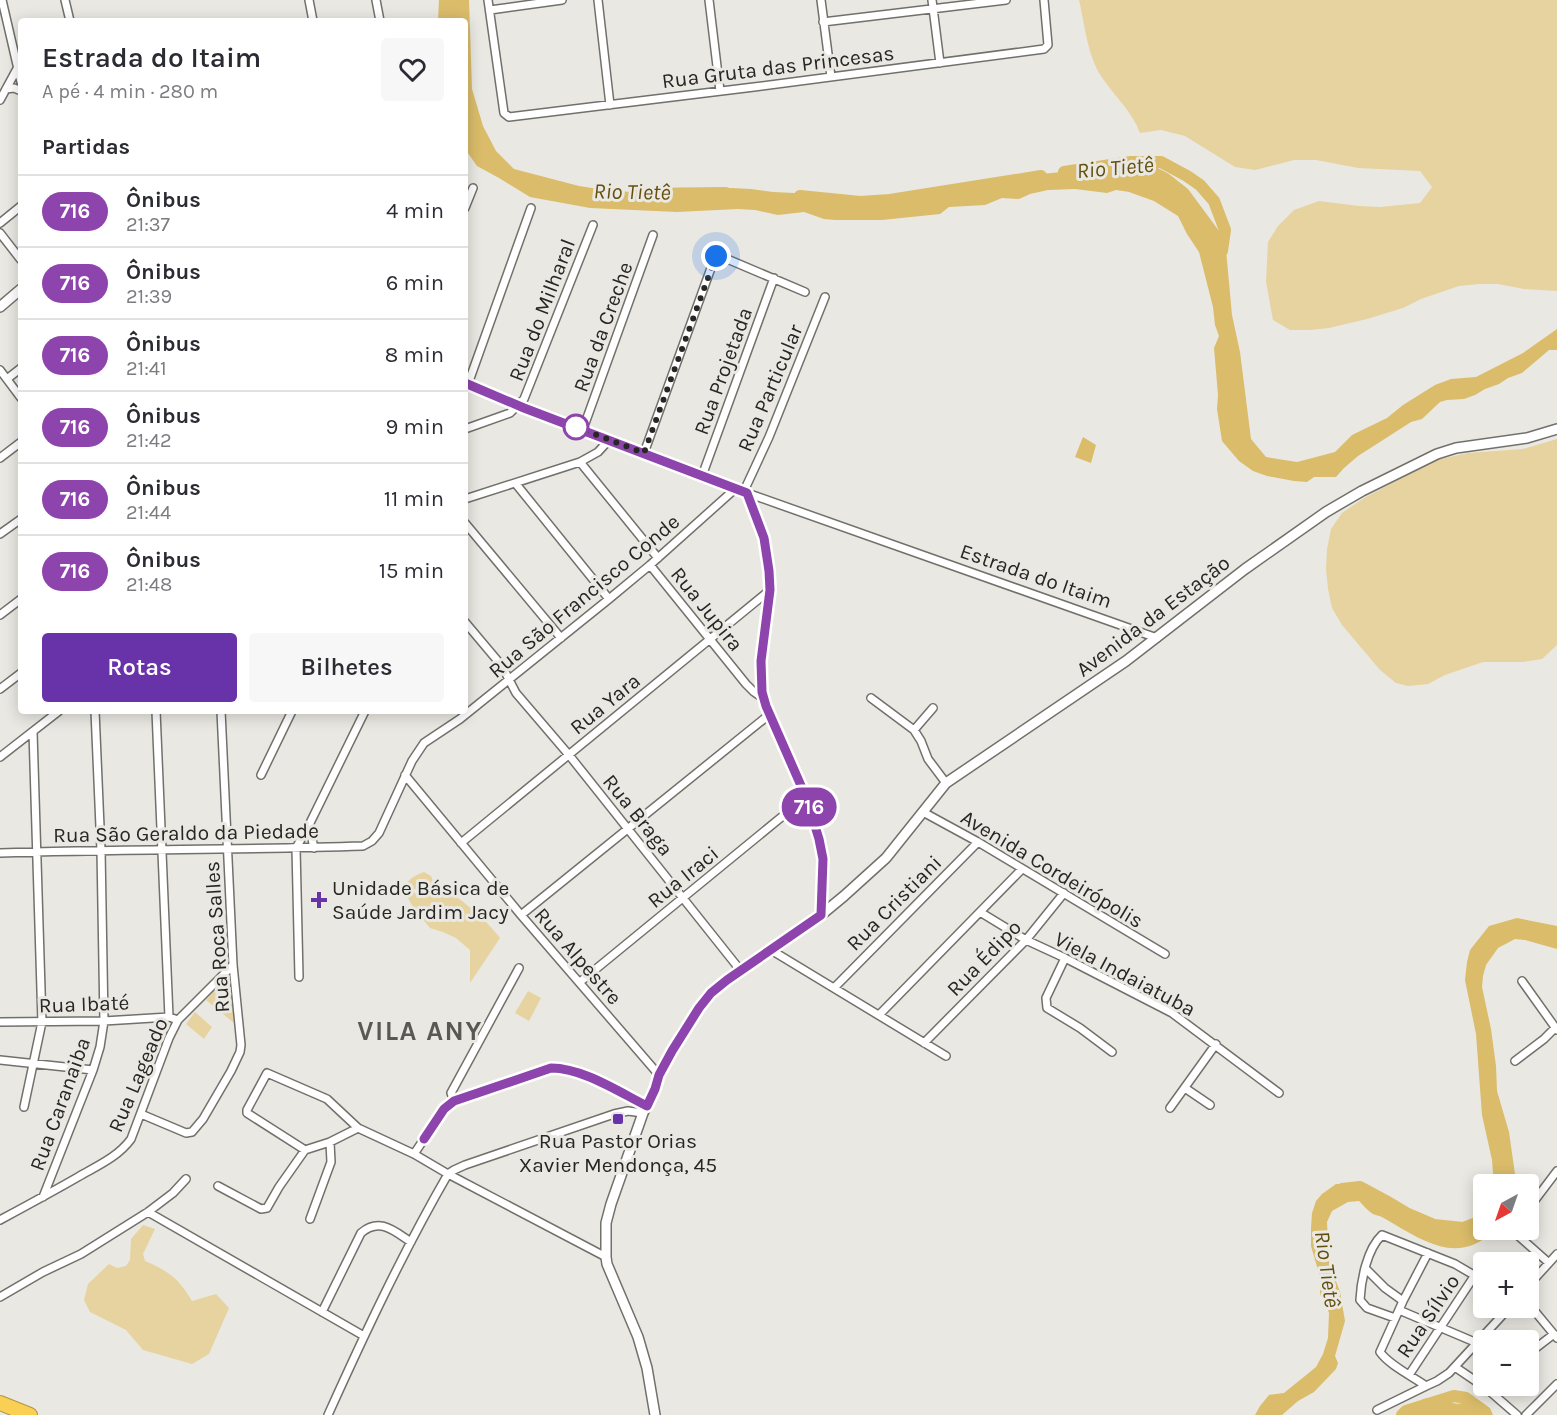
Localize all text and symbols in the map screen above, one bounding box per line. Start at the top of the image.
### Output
button: heart [381,38,444,101]
text: Estrada do Itaim [42,41,261,74]
street label: Rua Gruta das Princesas [660,41,896,93]
text: A pé · 4 min · 280 m [42,80,218,103]
text: Partidas [42,134,130,160]
water label: Rio Tietê [1075,152,1155,184]
water label: Rio Tietê [593,178,671,206]
text: Ônibus [126,187,201,213]
text: 4 min [386,198,444,224]
text: 716 [60,199,90,223]
text: 21:37 [126,213,170,236]
street label: Rua do Milharal [504,236,580,384]
your location [701,241,731,271]
text: Ônibus [126,259,201,285]
street label: Rua da Creche [568,259,638,395]
text: 6 min [386,270,444,296]
text: 716 [60,271,90,295]
text: 21:39 [126,285,172,308]
street label: Rua Projetada [689,304,757,438]
street label: Rua Particular [732,321,808,455]
text: Ônibus [126,331,201,357]
text: 8 min [385,342,444,368]
text: 716 [60,343,90,367]
text: 21:41 [126,357,167,380]
text: Ônibus [126,403,201,429]
text: 9 min [386,414,444,440]
unlabelled marker [563,414,589,440]
text: 716 [60,415,90,439]
text: 21:42 [126,429,172,452]
text: Ônibus [126,475,201,501]
text: 11 min [384,486,444,512]
text: 716 [60,487,90,511]
text: 21:44 [126,501,171,524]
street label: Rua São Francisco Conde [484,509,684,683]
street label: Estrada do Itaim [957,539,1115,613]
text: Ônibus [126,547,201,573]
street label: Avenida da Estação [1071,550,1235,682]
text: 15 min [379,558,444,584]
text: 716 [60,559,90,583]
street label: Rua Jupira [666,562,748,656]
text: 21:48 [126,573,172,596]
button: Rotas [42,633,237,702]
button: Bilhetes [249,633,444,702]
street label: Rua Yara [565,669,645,739]
street label: Rua Braga [598,769,678,861]
line badge: 716 [774,788,844,826]
text: 716 [794,795,824,819]
street label: Avenida Cordeirópolis [957,805,1147,933]
street label: Rua São Geraldo da Piedade [53,819,319,847]
street label: Rua Iraci [643,841,723,913]
street label: Rua Cristiani [841,850,947,956]
street label: Rua Roca Salles [200,861,234,1013]
place label: Unidade Básica de Saúde Jardim Jacy [332,876,509,924]
marker: Unidade Básica de Saúde Jardim Jacy [310,891,328,909]
street label: Rua Alpestre [529,903,627,1009]
street label: Rua Édipo [942,915,1026,1001]
street label: Viela Indaiatuba [1050,927,1200,1021]
street label: Rua Ibaté [38,990,130,1018]
street label: Rua Lageado [103,1014,173,1136]
district label: VILA ANY [357,1015,483,1047]
street label: Rua Caranaiba [25,1034,95,1174]
marker: Rua Pastor Orias Xavier Mendonça, 45 [611,1112,625,1126]
place label: Rua Pastor Orias Xavier Mendonça, 45 [519,1129,717,1177]
north arrow [1473,1174,1539,1240]
map controls [1473,1174,1539,1396]
water label: Rio Tietê [1309,1229,1345,1309]
button: + [1473,1252,1539,1318]
street label: Rua Sílvio [1391,1270,1465,1362]
button: − [1473,1330,1539,1396]

